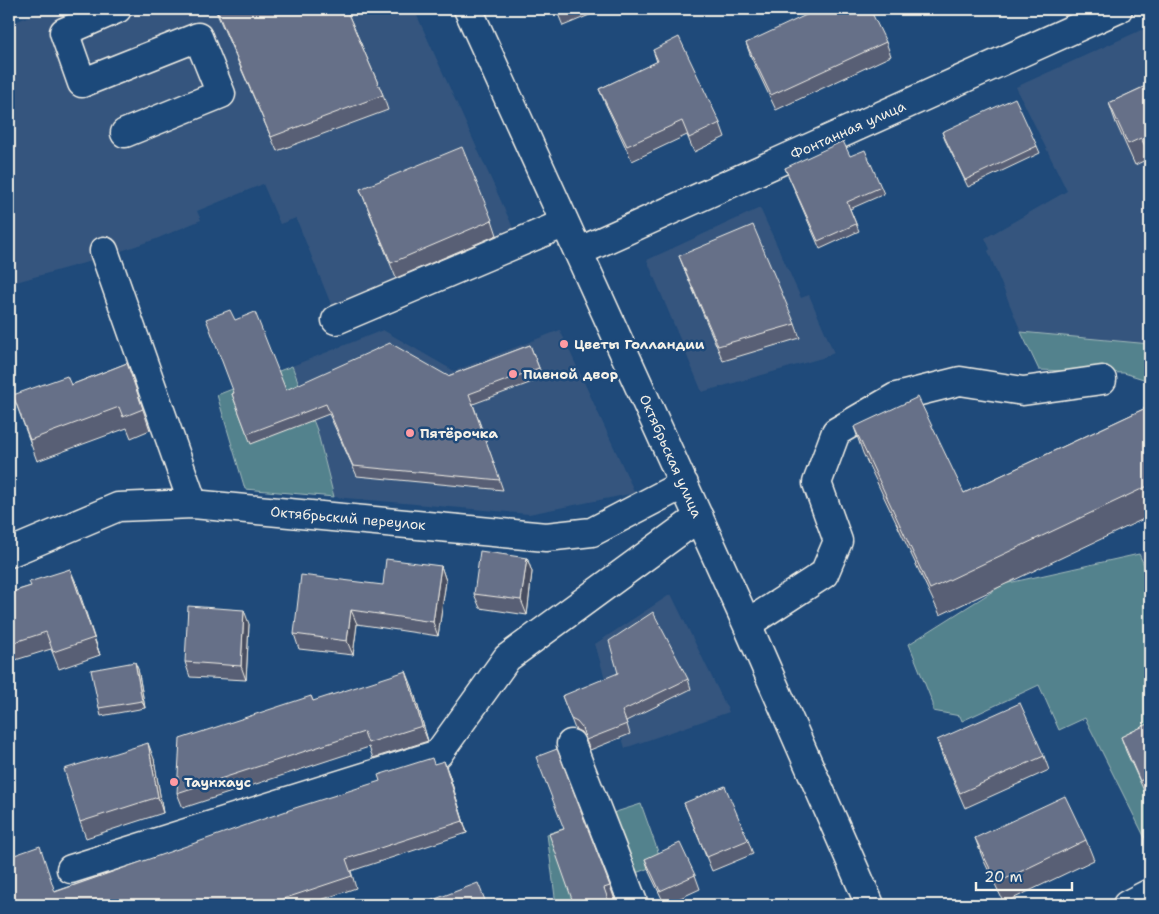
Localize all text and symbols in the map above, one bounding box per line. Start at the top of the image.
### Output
street label: Фонтанная улица [788,96,909,163]
place label: Цветы Голландии [574,335,705,353]
marker: Цветы Голландии [558,338,570,350]
place label: Пивной двор [523,365,618,383]
marker: Пивной двор [507,368,519,380]
street label: Октябрьская улица [636,391,706,521]
place label: Пятёрочка [420,424,499,442]
marker: Пятёрочка [404,427,416,439]
street label: Октябрьский переулок [270,502,427,534]
place label: Таунхаус [184,773,251,791]
marker: Таунхаус [168,776,180,788]
scale bar [976,859,1073,891]
text: 20 m [984,867,1023,887]

